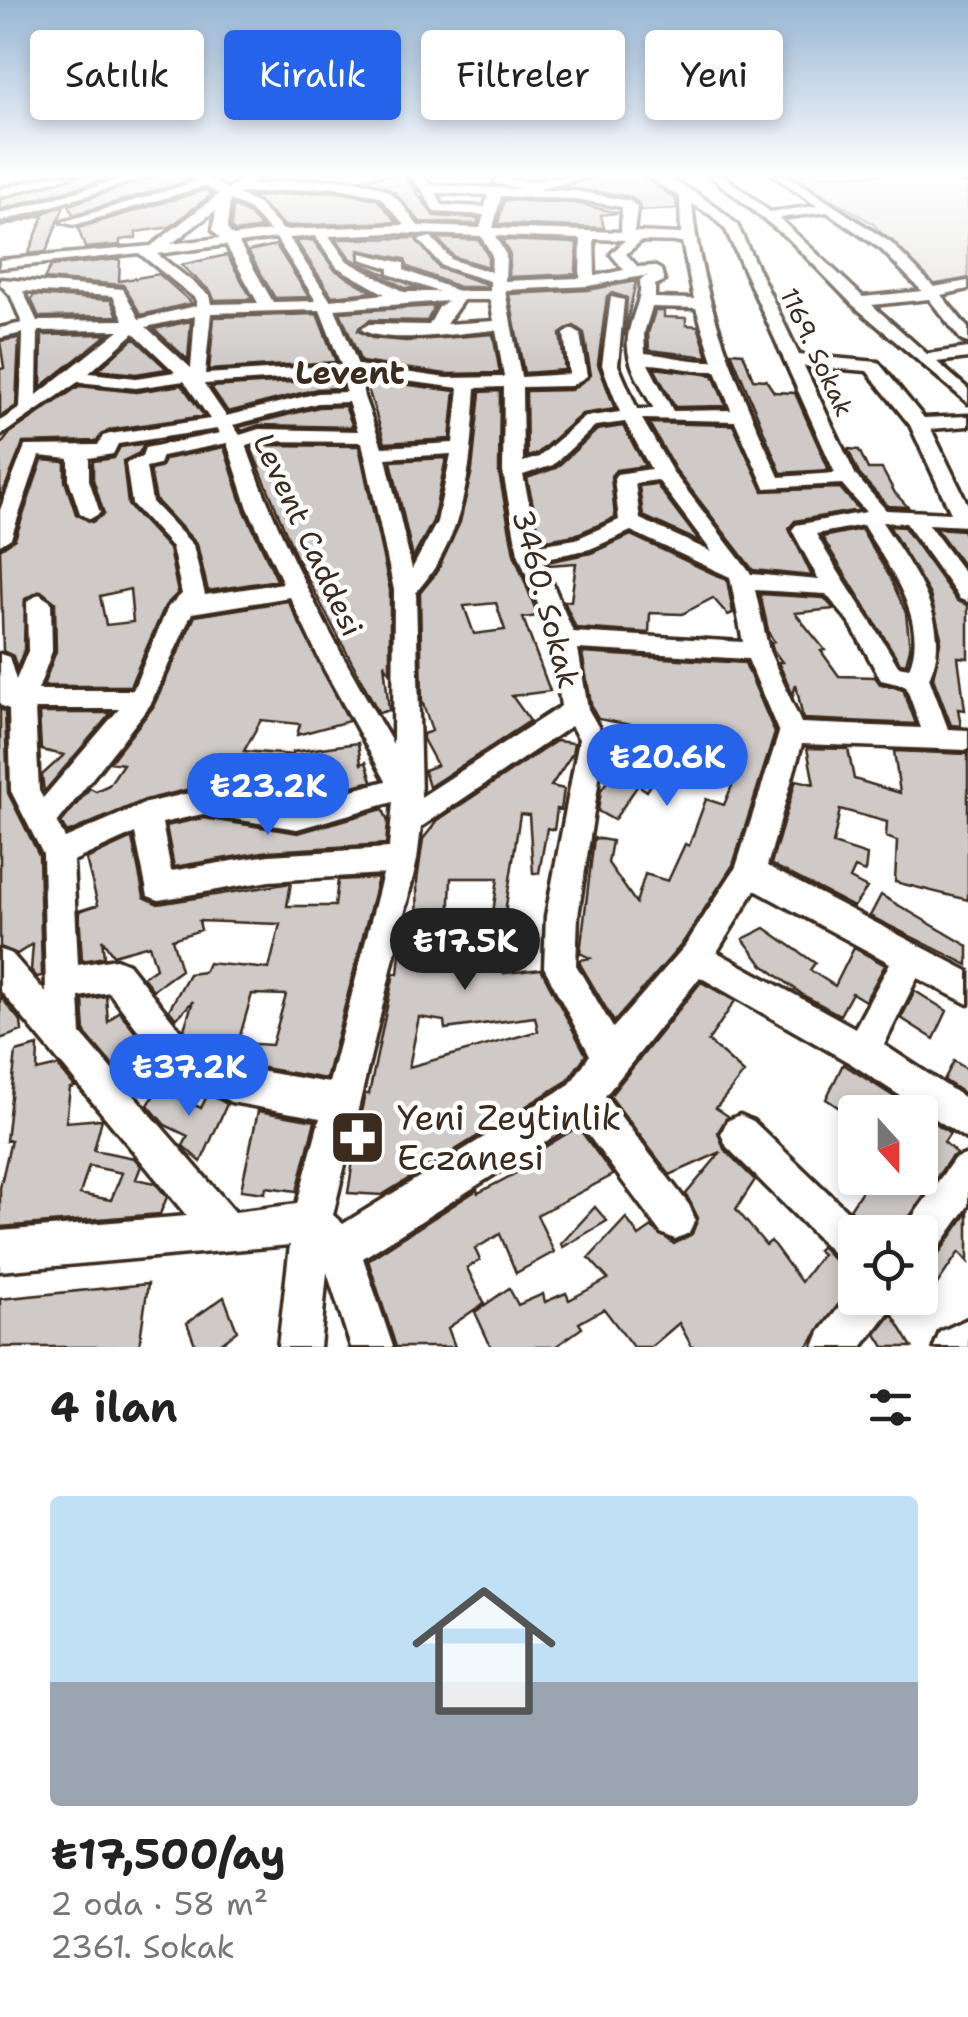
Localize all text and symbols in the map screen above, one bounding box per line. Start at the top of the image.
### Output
chip: Satılık [30,30,204,120]
chip: Kiralık [224,30,401,120]
chip: Filtreler [421,30,625,120]
chip: Yeni [645,30,783,120]
street label: 1169. Sokak [772,282,862,422]
district label: Levent [295,351,405,394]
street label: Levent Caddesi [243,427,373,643]
street label: 3460. Sokak [502,505,590,693]
pin: ₺20.6K [586,724,748,809]
text: ₺20.6K [609,735,725,778]
pin: ₺23.2K [187,753,349,838]
text: ₺23.2K [209,764,327,807]
pin: ₺17.5K [384,908,546,993]
text: ₺17.5K [412,919,518,962]
pin: ₺37.2K [108,1034,270,1119]
text: ₺37.2K [131,1045,247,1088]
place label: Yeni Zeytinlik Eczanesi [397,1094,621,1181]
north arrow [838,1095,938,1195]
map controls [838,1095,938,1315]
pharmacy icon: Yeni Zeytinlik Eczanesi [328,1107,388,1167]
button: locate [838,1215,938,1315]
text: 4 ilan [50,1379,178,1435]
icon: filters [863,1380,918,1435]
icon: home [394,1561,574,1741]
text: ₺17,500/ay [50,1826,286,1882]
text: 2 oda · 58 m² [50,1882,268,1925]
text: 2361. Sokak [50,1925,235,1968]

